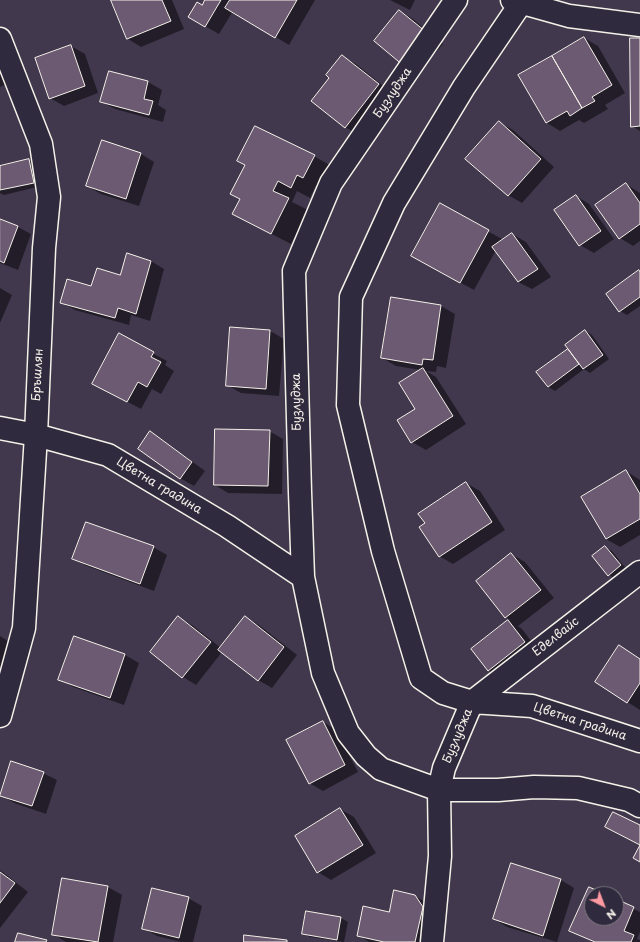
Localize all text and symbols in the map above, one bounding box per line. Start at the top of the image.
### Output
street label: Бузлуджа [371,65,415,121]
street label: Бръшлян [29,348,47,402]
street label: Бузлуджа [289,373,305,431]
street label: Цветна градина [114,455,204,517]
street label: Еделвайс [530,614,582,660]
street label: Цветна градина [532,700,628,744]
street label: Бузлуджа [440,707,476,765]
north arrow [584,886,624,926]
text: N [603,905,621,924]

